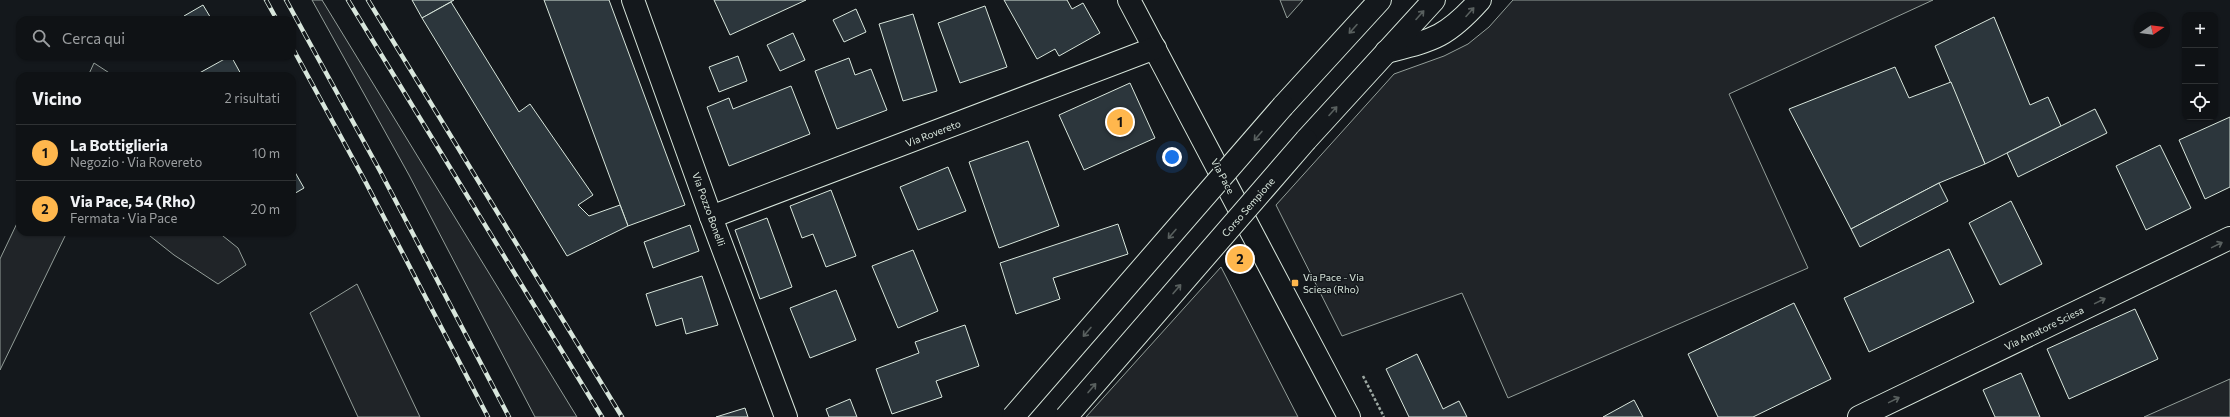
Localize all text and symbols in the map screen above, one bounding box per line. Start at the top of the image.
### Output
one-way arrow [1465,7,1474,17]
one-way arrow [1415,10,1425,20]
north arrow [2134,12,2170,48]
map controls [2182,12,2218,120]
button: + [2182,12,2218,48]
search box [16,16,296,60]
one-way arrow [1349,24,1358,34]
icon: search [30,27,52,49]
text: Cerca qui [62,29,125,47]
button: − [2182,48,2218,84]
button: locate [2182,84,2218,120]
text: Vicino [32,88,82,109]
text: 2 risultati [224,90,280,106]
one-way arrow [1328,106,1337,116]
pin: 1 [1107,107,1133,137]
street label: Via Rovereto [904,117,962,149]
one-way arrow [1253,130,1262,141]
text: La Bottiglieria [70,136,168,154]
text: 1 [42,145,48,161]
text: 10 m [252,145,280,161]
your location [1162,147,1182,167]
text: Negozio · Via Rovereto [70,154,202,170]
street label: Via Pace [1209,156,1237,196]
street label: Via Pozzo Bonelli [690,171,728,247]
street label: Corso Sempione [1219,175,1277,239]
text: Via Pace, 54 (Rho) [70,192,196,210]
text: 2 [41,201,49,217]
text: 20 m [251,201,280,217]
text: Fermata · Via Pace [70,210,177,226]
one-way arrow [1168,229,1177,239]
one-way arrow [2210,241,2222,248]
pin: 2 [1227,244,1253,274]
place label: Via Pace - Via Sciesa (Rho) [1303,271,1364,295]
marker: Via Pace - Via Sciesa (Rho) [1290,278,1300,288]
one-way arrow [1172,285,1181,295]
one-way arrow [2093,297,2105,304]
street label: Via Amatore Sciesa [2002,304,2086,352]
one-way arrow [1082,327,1092,337]
one-way arrow [1087,382,1096,393]
one-way arrow [1888,396,1900,403]

